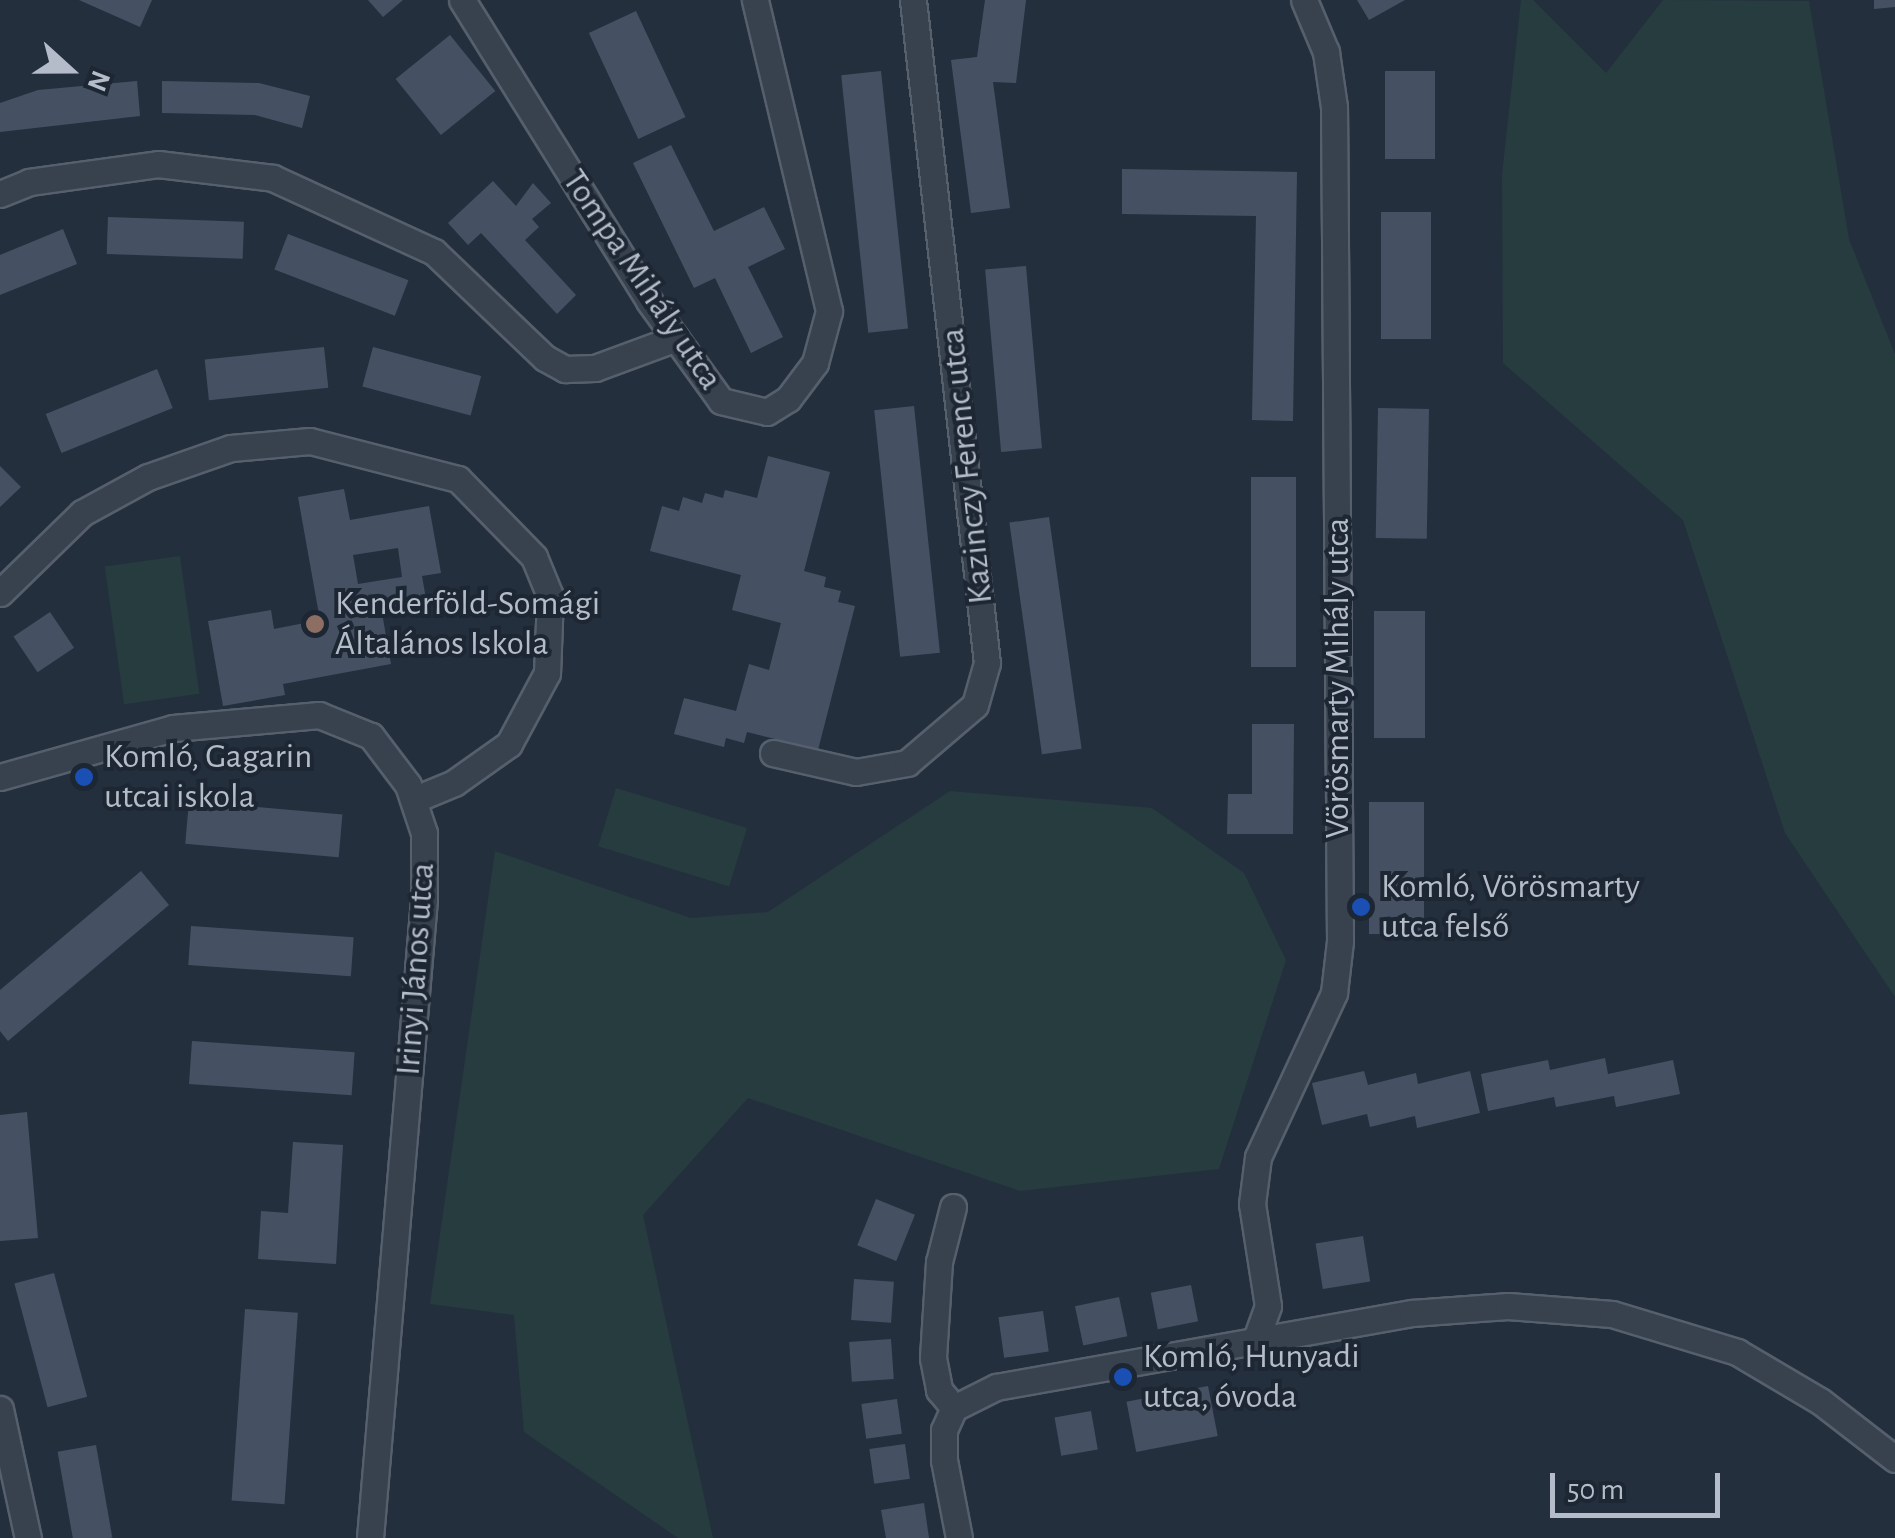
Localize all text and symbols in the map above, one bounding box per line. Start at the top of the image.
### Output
north arrow [20,20,120,120]
text: N [81,67,115,95]
street label: Tompa Mihály utca [553,162,731,398]
street label: Kazinczy Ferenc utca [932,326,1002,606]
street label: Vörösmarty Mihály utca [1317,517,1359,839]
place label: Kenderföld-Somági Általános Iskola [335,583,600,665]
marker: Kenderföld-Somági Általános Iskola [304,613,326,635]
place label: Komló, Gagarin utcai iskola [104,736,312,818]
marker: Komló, Gagarin utcai iskola [73,766,95,788]
street label: Irinyi János utca [388,861,444,1077]
place label: Komló, Vörösmarty utca felső [1381,866,1640,948]
marker: Komló, Vörösmarty utca felső [1350,896,1372,918]
place label: Komló, Hunyadi utca, óvoda [1143,1336,1360,1418]
marker: Komló, Hunyadi utca, óvoda [1112,1366,1134,1388]
scale bar [1555,1453,1725,1515]
text: 50 m [1567,1475,1624,1505]

